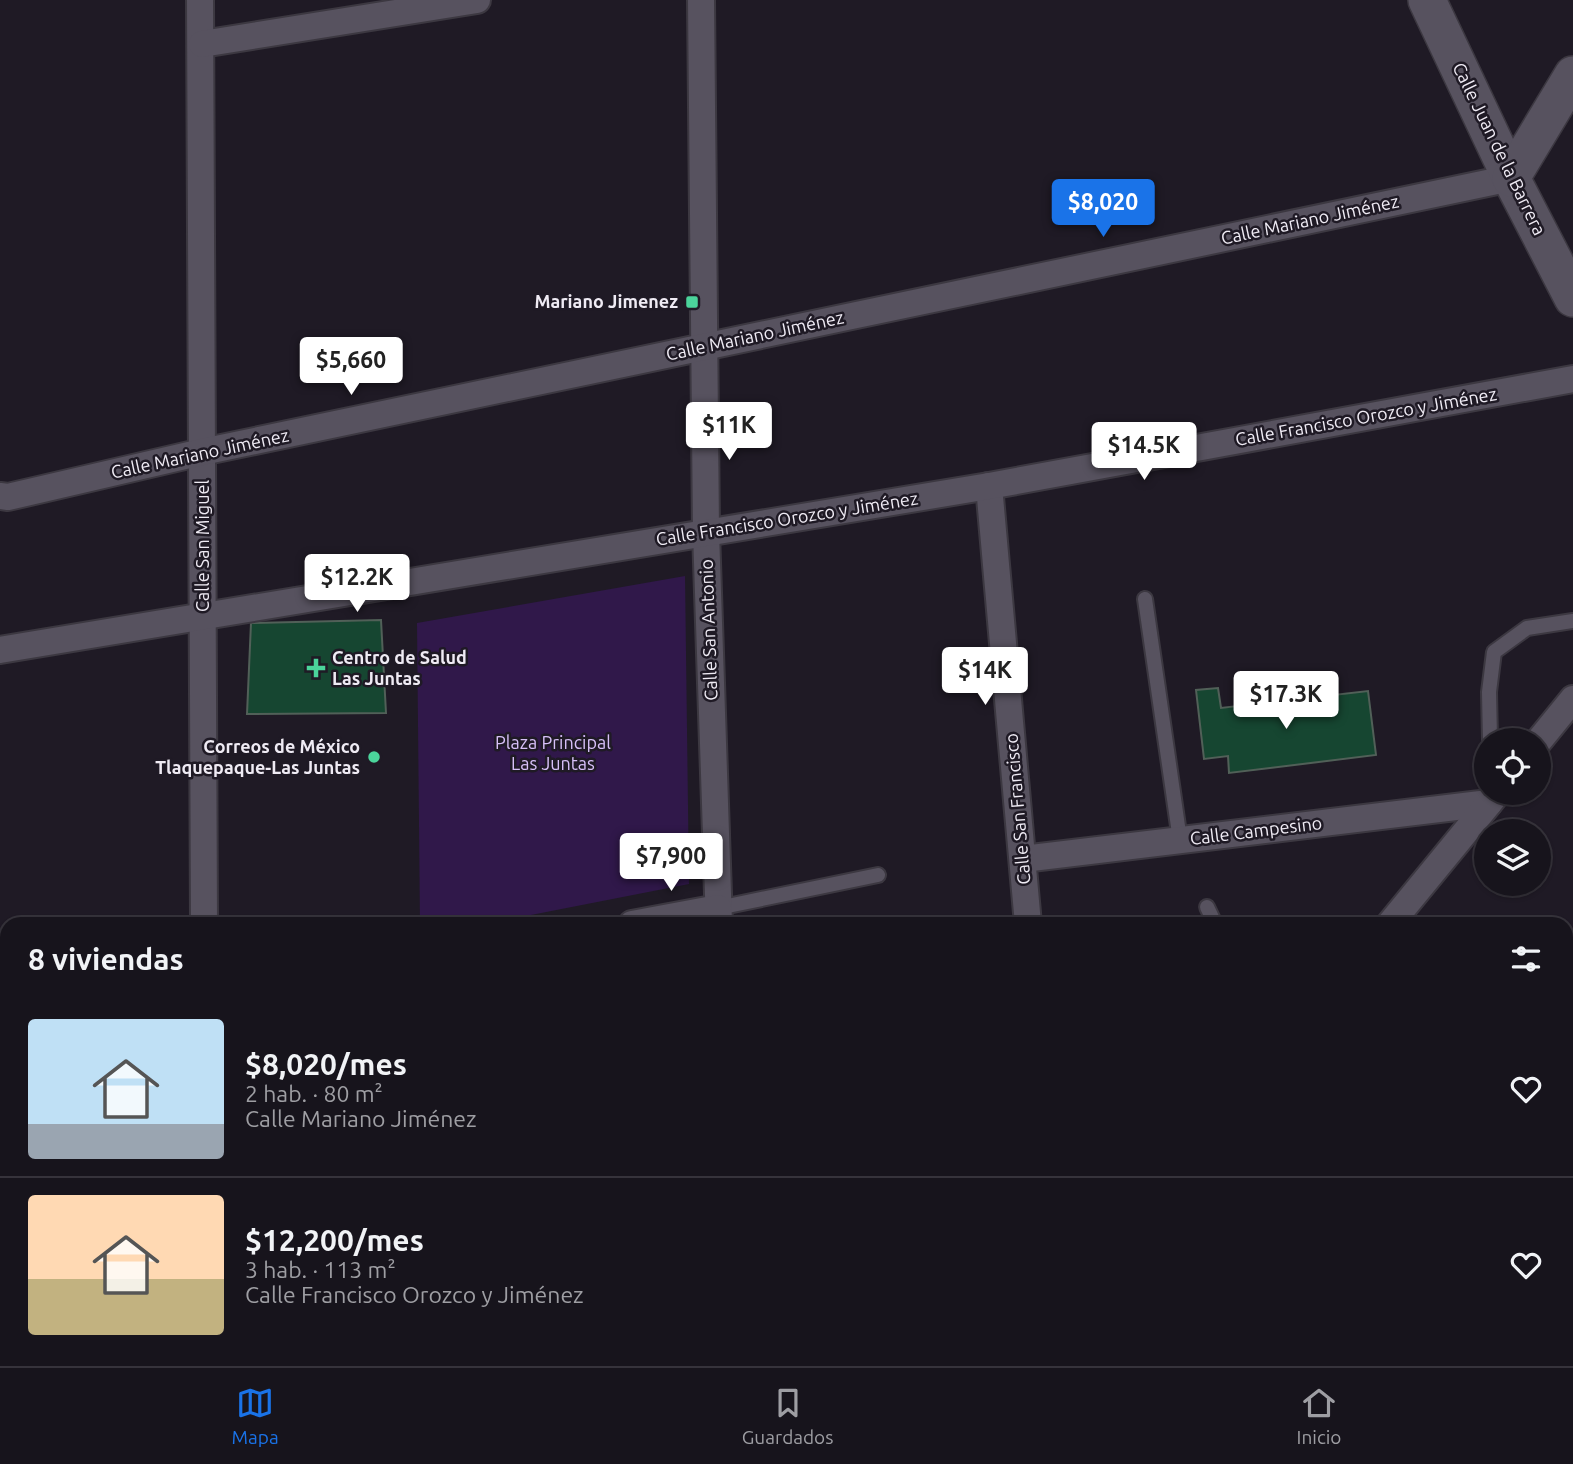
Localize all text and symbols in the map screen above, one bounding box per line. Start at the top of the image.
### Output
street label: Calle Juan de la Barrera [1449,59,1550,238]
pin: $8,020 [1046,180,1160,239]
text: $8,020 [1068,189,1138,214]
street label: Calle Mariano Jiménez [1219,190,1401,248]
place label: Mariano Jimenez [534,291,678,311]
marker: Mariano Jimenez [684,294,700,310]
street label: Calle Mariano Jiménez [664,306,846,364]
pin: $5,660 [294,338,408,397]
text: $5,660 [316,347,386,372]
street label: Calle Francisco Orozco y Jiménez [1234,383,1498,449]
pin: $11K [688,402,770,462]
text: $11K [702,412,756,437]
pin: $14.5K [1087,422,1201,482]
street label: Calle Mariano Jiménez [109,424,291,482]
text: $14.5K [1108,432,1180,457]
street label: Calle San Miguel [192,480,212,612]
street label: Calle Francisco Orozco y Jiménez [654,487,919,549]
pin: $12.2K [300,554,414,614]
street label: Calle San Antonio [696,559,720,701]
text: $12.2K [321,564,393,589]
place label: Centro de Salud Las Juntas [332,647,467,688]
pin: $14K [944,648,1026,707]
text: $14K [958,657,1012,682]
marker: Centro de Salud Las Juntas [306,658,326,678]
pin: $17.3K [1229,672,1343,731]
text: $17.3K [1250,681,1322,706]
map controls [1474,728,1551,896]
button: locate [1474,728,1551,805]
park label: Plaza Principal Las Juntas [495,732,611,773]
street label: Calle San Francisco [1000,733,1034,886]
place label: Correos de México Tlaquepaque-Las Juntas [155,736,360,777]
marker: Correos de México Tlaquepaque-Las Juntas [366,749,382,765]
street label: Calle Campesino [1189,812,1323,848]
button: layers [1474,819,1551,896]
pin: $7,900 [614,834,728,893]
text: $7,900 [636,843,706,868]
icon: filters [1507,940,1545,978]
text: 8 viviendas [28,942,184,976]
icon: home [84,1047,168,1131]
text: $8,020/mes [245,1047,407,1081]
icon: heart [1507,1070,1545,1108]
text: 2 hab. · 80 m² [245,1081,383,1106]
text: Calle Mariano Jiménez [245,1106,477,1131]
icon: home [84,1223,168,1307]
text: $12,200/mes [245,1223,424,1257]
icon: heart [1507,1246,1545,1284]
text: 3 hab. · 113 m² [245,1257,396,1282]
text: Calle Francisco Orozco y Jiménez [245,1282,584,1307]
tab: Mapa [232,1384,279,1448]
tab: Guardados [742,1384,834,1448]
tab: Inicio [1297,1384,1341,1448]

